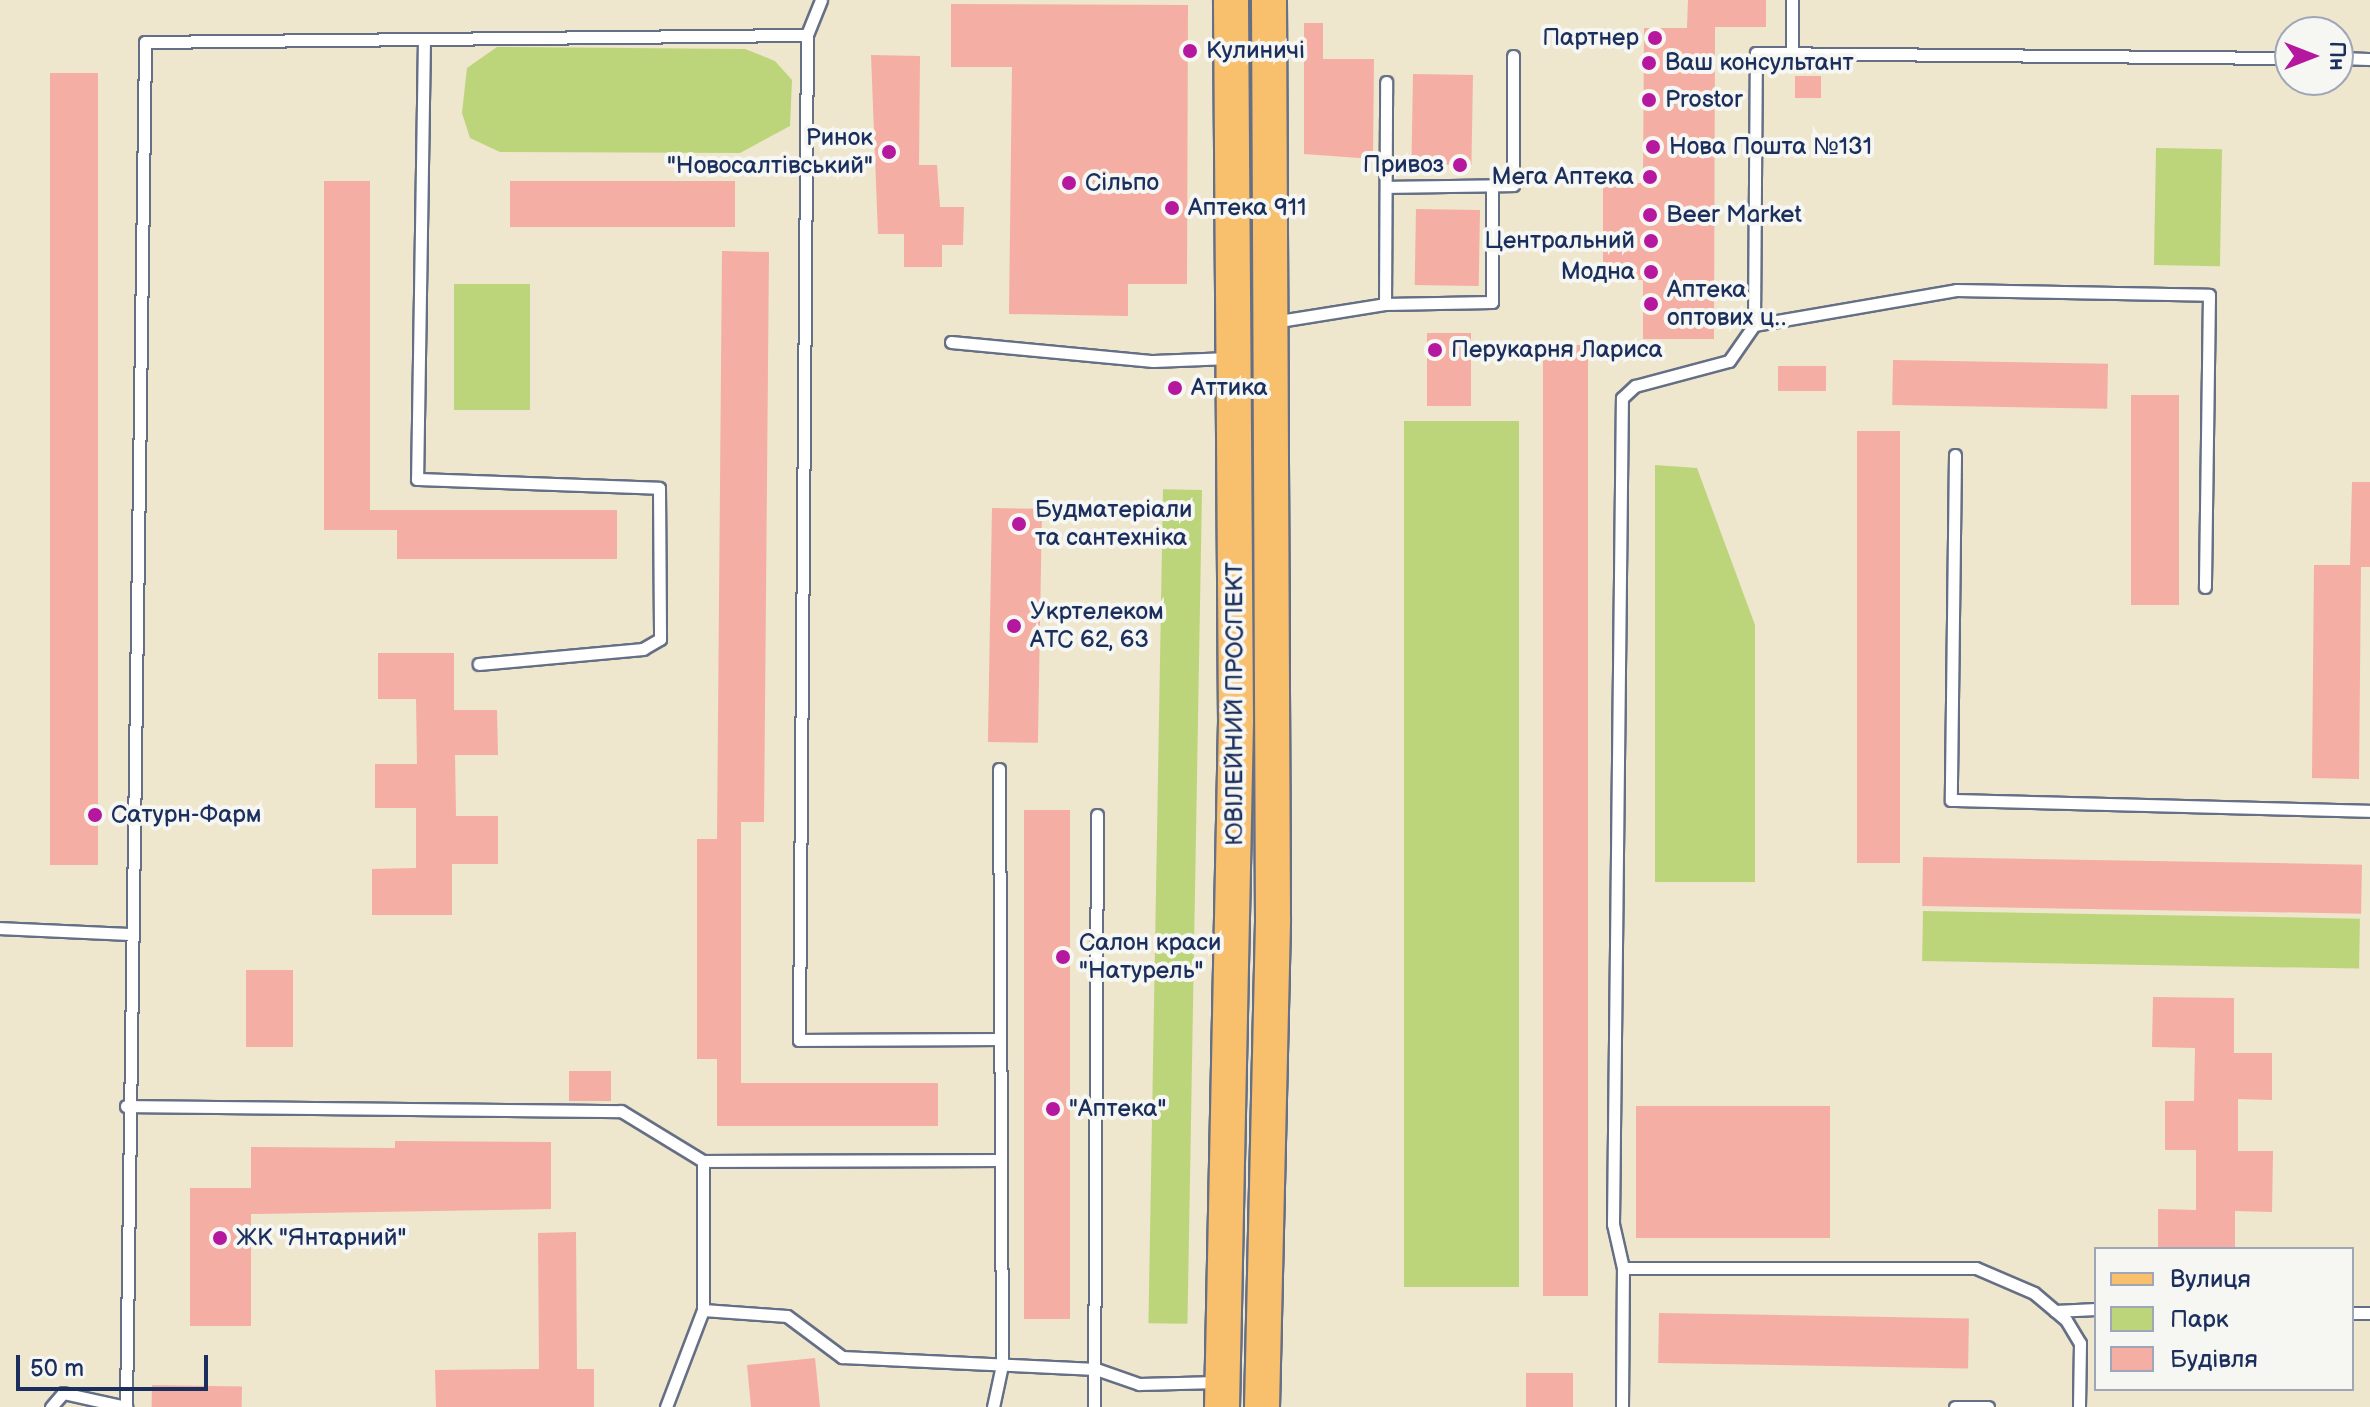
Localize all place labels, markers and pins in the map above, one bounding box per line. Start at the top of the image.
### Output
place label: Партнер [1542,24,1639,52]
marker: Партнер [1646,29,1664,47]
place label: Кулиничі [1206,37,1305,65]
marker: Кулиничі [1181,42,1199,60]
place label: Ваш консультант [1665,49,1854,77]
marker: Ваш консультант [1640,54,1658,72]
place label: Prostor [1665,86,1743,114]
marker: Prostor [1640,91,1658,109]
place label: Ринок "Новосалтівський" [667,124,873,180]
place label: Нова Пошта №131 [1669,133,1872,161]
marker: Нова Пошта №131 [1644,138,1662,156]
marker: Ринок "Новосалтівський" [880,143,898,161]
place label: Привоз [1363,151,1444,179]
marker: Привоз [1451,156,1469,174]
place label: Мега Аптека [1492,163,1634,191]
marker: Мега Аптека [1641,168,1659,186]
place label: Сільпо [1085,169,1159,197]
marker: Сільпо [1060,174,1078,192]
place label: Аптека 911 [1188,194,1306,222]
marker: Аптека 911 [1163,199,1181,217]
place label: Beer Market [1666,201,1802,229]
marker: Beer Market [1641,206,1659,224]
place label: Центральний [1485,227,1635,255]
marker: Центральний [1642,232,1660,250]
place label: Модна [1561,258,1635,286]
marker: Модна [1642,263,1660,281]
place label: Аптека оптових ц‥ [1667,276,1787,332]
marker: Аптека оптових ц‥ [1642,295,1660,313]
place label: Перукарня Лариса [1451,336,1663,364]
marker: Перукарня Лариса [1426,341,1444,359]
place label: Аттика [1191,374,1268,402]
marker: Аттика [1166,379,1184,397]
place label: Будматеріали та сантехніка [1035,496,1192,552]
marker: Будматеріали та сантехніка [1010,515,1028,533]
place label: Укртелеком АТС 62, 63 [1030,598,1164,654]
marker: Укртелеком АТС 62, 63 [1005,617,1023,635]
place label: Сатурн-Фарм [111,801,262,829]
marker: Сатурн-Фарм [86,806,104,824]
place label: Салон краси "Натурель" [1079,929,1221,985]
marker: Салон краси "Натурель" [1054,948,1072,966]
place label: "Аптека" [1069,1095,1166,1123]
marker: "Аптека" [1044,1100,1062,1118]
place label: ЖК "Янтарний" [236,1224,406,1252]
marker: ЖК "Янтарний" [211,1229,229,1247]

